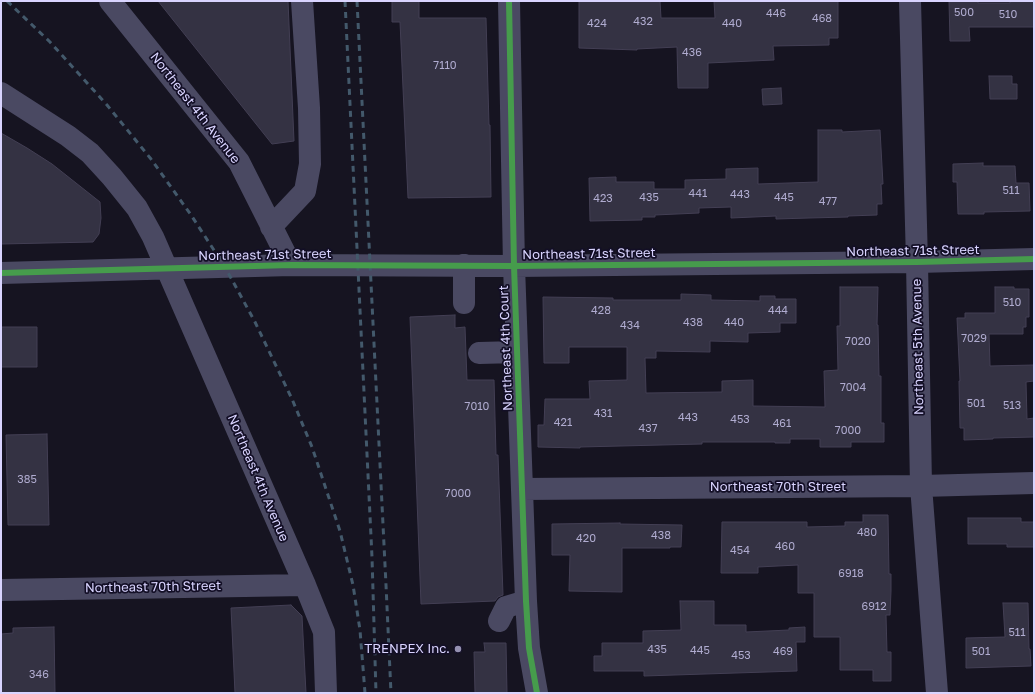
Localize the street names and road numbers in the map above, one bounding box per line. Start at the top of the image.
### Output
street label: Northeast 4th Avenue [147,49,243,167]
street label: Northeast 71st Street [846,242,980,260]
street label: Northeast 71st Street [522,245,656,263]
street label: Northeast 71st Street [198,246,332,264]
street label: Northeast 5th Avenue [909,279,927,415]
street label: Northeast 4th Court [496,285,516,411]
street label: Northeast 4th Avenue [224,412,292,544]
street label: Northeast 70th Street [710,479,846,495]
street label: Northeast 70th Street [85,578,221,596]

